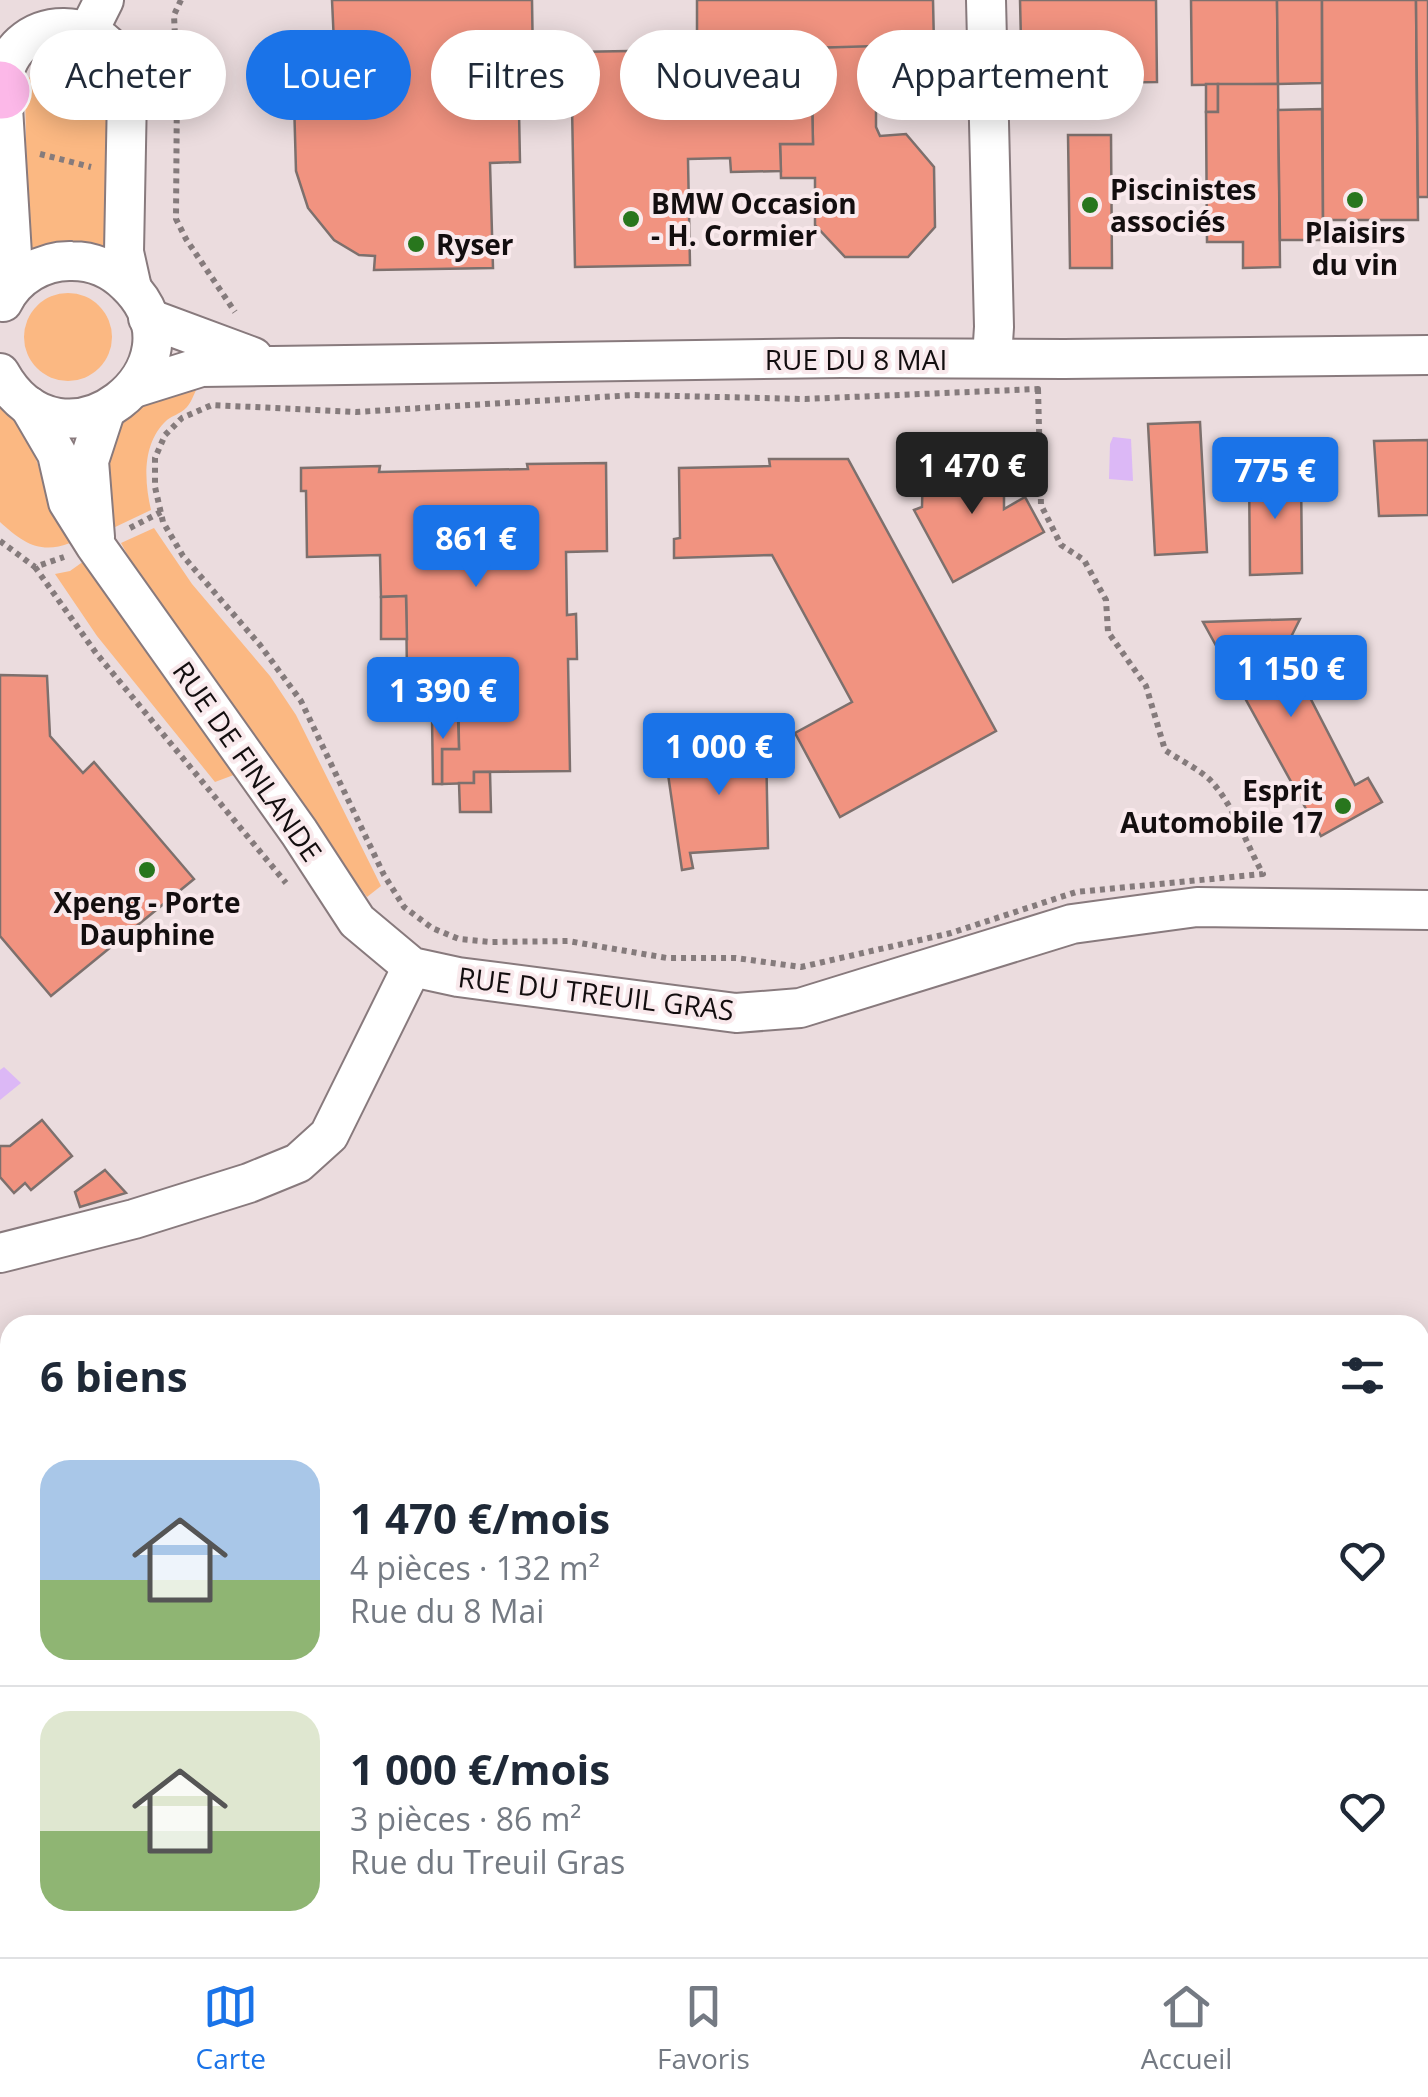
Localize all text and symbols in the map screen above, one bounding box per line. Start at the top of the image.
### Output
chip: Acheter [30,30,226,120]
chip: Louer [246,30,411,120]
chip: Filtres [431,30,600,120]
chip: Nouveau [620,30,837,120]
chip: Appartement [857,30,1144,120]
place label: Piscinistes associés [1110,170,1256,240]
place label: BMW Occasion - H. Cormier [651,184,857,254]
marker: Plaisirs du vin [1344,189,1366,211]
marker: Piscinistes associés [1079,194,1101,216]
marker: BMW Occasion - H. Cormier [620,208,642,230]
place label: Plaisirs du vin [1305,213,1405,283]
place label: Ryser [436,225,514,263]
marker: Ryser [405,233,427,255]
street label: RUE DU 8 MAI [765,340,947,378]
pin: 1 470 € [880,432,1064,517]
pin: 775 € [1205,437,1345,522]
text: 1 470 € [918,443,1026,486]
text: 775 € [1234,448,1316,491]
pin: 861 € [406,505,546,590]
text: 861 € [435,516,517,559]
pin: 1 150 € [1199,635,1383,720]
text: 1 150 € [1237,646,1345,689]
street label: RUE DE FINLANDE [165,653,331,869]
pin: 1 390 € [351,657,535,742]
text: 1 390 € [389,668,497,711]
pin: 1 000 € [627,713,811,798]
text: 1 000 € [665,724,773,767]
place label: Esprit Automobile 17 [1120,771,1323,841]
marker: Esprit Automobile 17 [1332,795,1354,817]
marker: Xpeng - Porte Dauphine [136,859,158,881]
place label: Xpeng - Porte Dauphine [53,883,241,953]
street label: RUE DU TREUIL GRAS [456,957,736,1029]
text: 6 biens [40,1347,188,1404]
icon: filters [1335,1348,1390,1403]
text: 1 470 €/mois [350,1489,610,1546]
icon: home [120,1500,240,1620]
icon: heart [1335,1533,1390,1588]
text: 4 pièces · 132 m² [350,1546,600,1589]
text: Rue du 8 Mai [350,1589,544,1632]
text: 1 000 €/mois [350,1740,610,1797]
icon: home [120,1751,240,1871]
icon: heart [1335,1784,1390,1839]
text: 3 pièces · 86 m² [350,1797,581,1840]
text: Rue du Treuil Gras [350,1840,625,1883]
tab: Carte [196,1979,266,2077]
tab: Favoris [657,1979,750,2077]
tab: Accueil [1141,1979,1232,2077]

